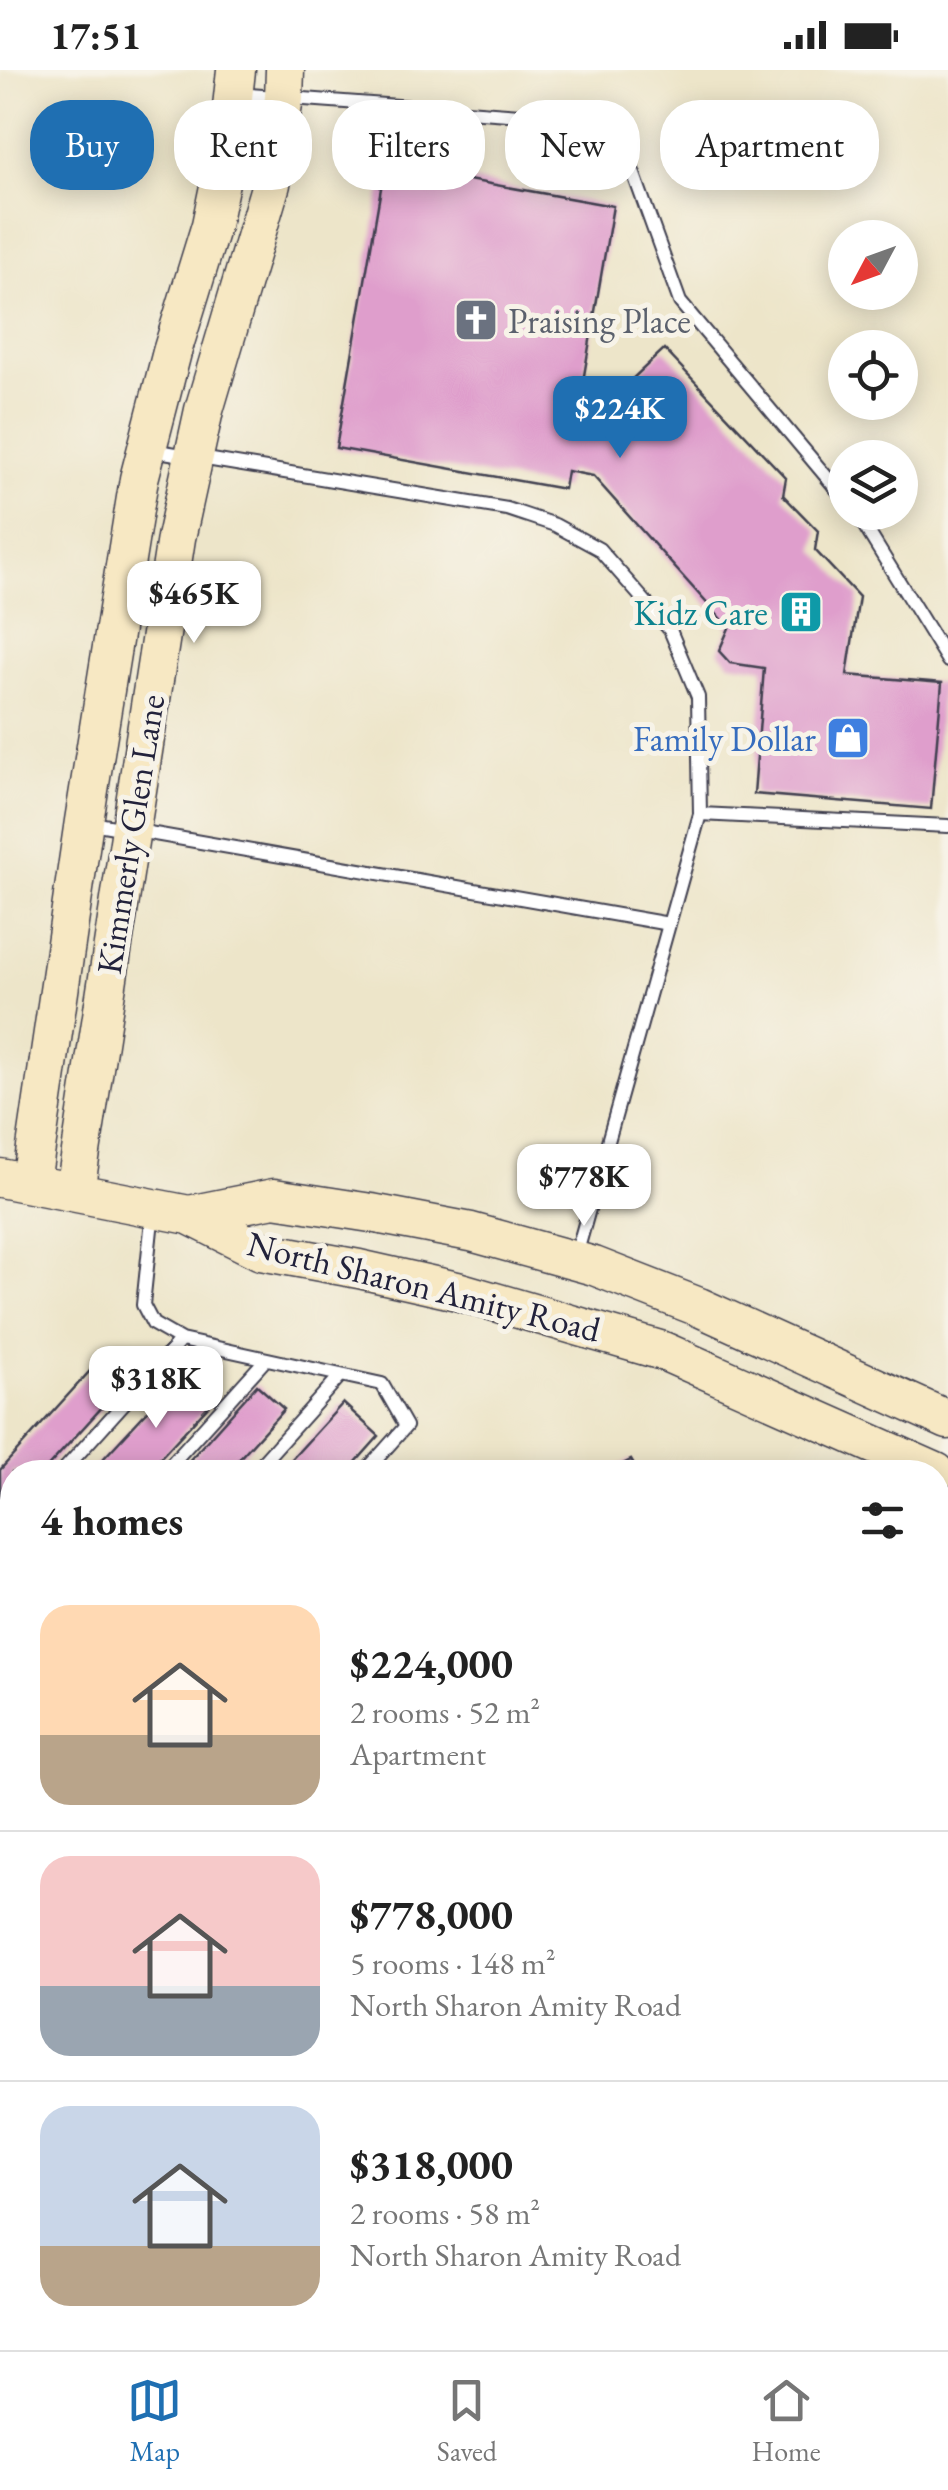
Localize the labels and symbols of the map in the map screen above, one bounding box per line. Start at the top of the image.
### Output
north arrow [828,220,918,310]
church icon: Praising Place [453,297,499,343]
place label: Praising Place [508,298,691,343]
pin: $224K [550,376,690,461]
pin: $465K [124,561,264,646]
building icon: Kidz Care [778,589,824,635]
place label: Kidz Care [634,590,768,635]
street label: Kimmerly Glen Lane [86,691,174,977]
shop icon: Family Dollar [825,715,871,761]
place label: Family Dollar [633,716,816,761]
pin: $778K [514,1144,654,1229]
street label: North Sharon Amity Road [243,1220,605,1352]
pin: $318K [86,1346,226,1431]

